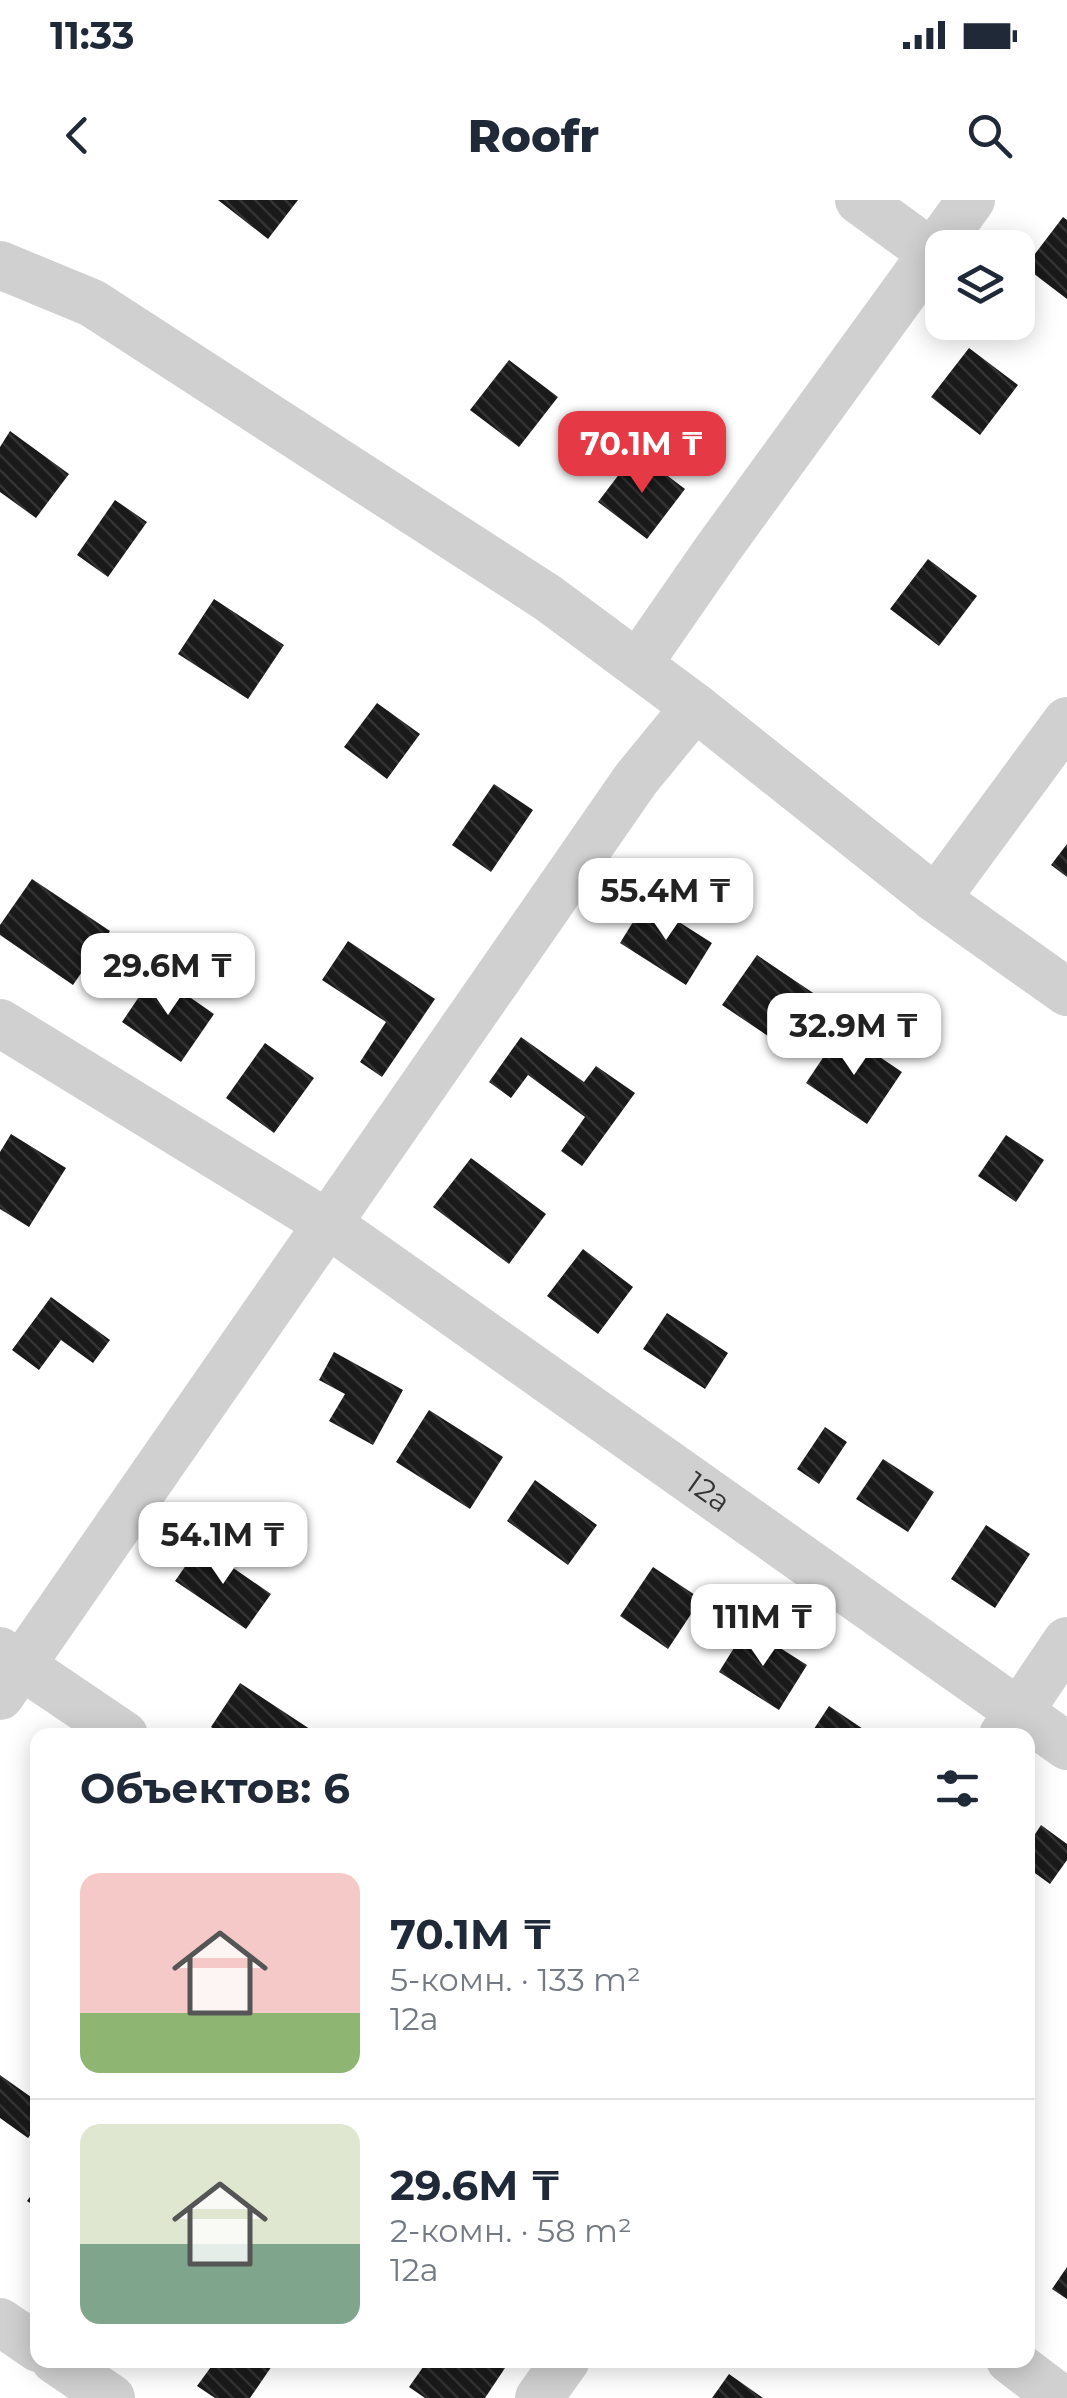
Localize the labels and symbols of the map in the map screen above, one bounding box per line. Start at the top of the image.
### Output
pin: 70.1M ₸ [550,411,734,496]
pin: 55.4M ₸ [574,858,758,943]
pin: 29.6M ₸ [76,933,260,1018]
pin: 32.9M ₸ [762,993,946,1078]
street label: 12а [679,1464,738,1520]
pin: 54.1M ₸ [131,1502,315,1587]
pin: 111M ₸ [682,1584,844,1669]

